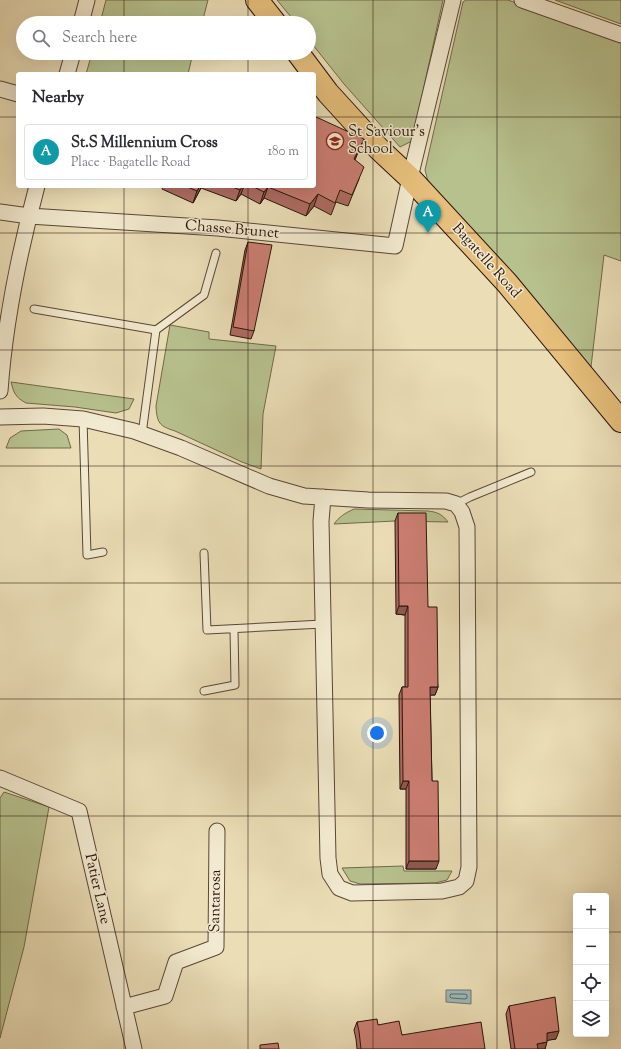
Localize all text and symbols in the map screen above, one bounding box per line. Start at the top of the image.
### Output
search box [16,16,316,60]
icon: search [30,27,52,49]
text: Search here [62,28,137,49]
text: Nearby [32,86,84,110]
place label: St Saviour's School [348,122,425,160]
school or university icon: St Saviour's School [325,131,345,151]
text: St.S Millennium Cross [71,133,218,154]
text: A [41,143,51,161]
text: 180 m [268,143,299,161]
text: Place · Bagatelle Road [71,154,190,172]
pin: A [415,200,441,233]
street label: Chasse Brunet [184,215,280,245]
street label: Bagatelle Road [447,219,526,303]
your location [367,723,387,743]
street label: Patier Lane [79,852,115,926]
street label: Santarosa [205,869,227,933]
map controls [573,893,609,1037]
button: + [573,893,609,929]
button: − [573,929,609,965]
button: locate [573,965,609,1001]
button: layers [573,1001,609,1037]

